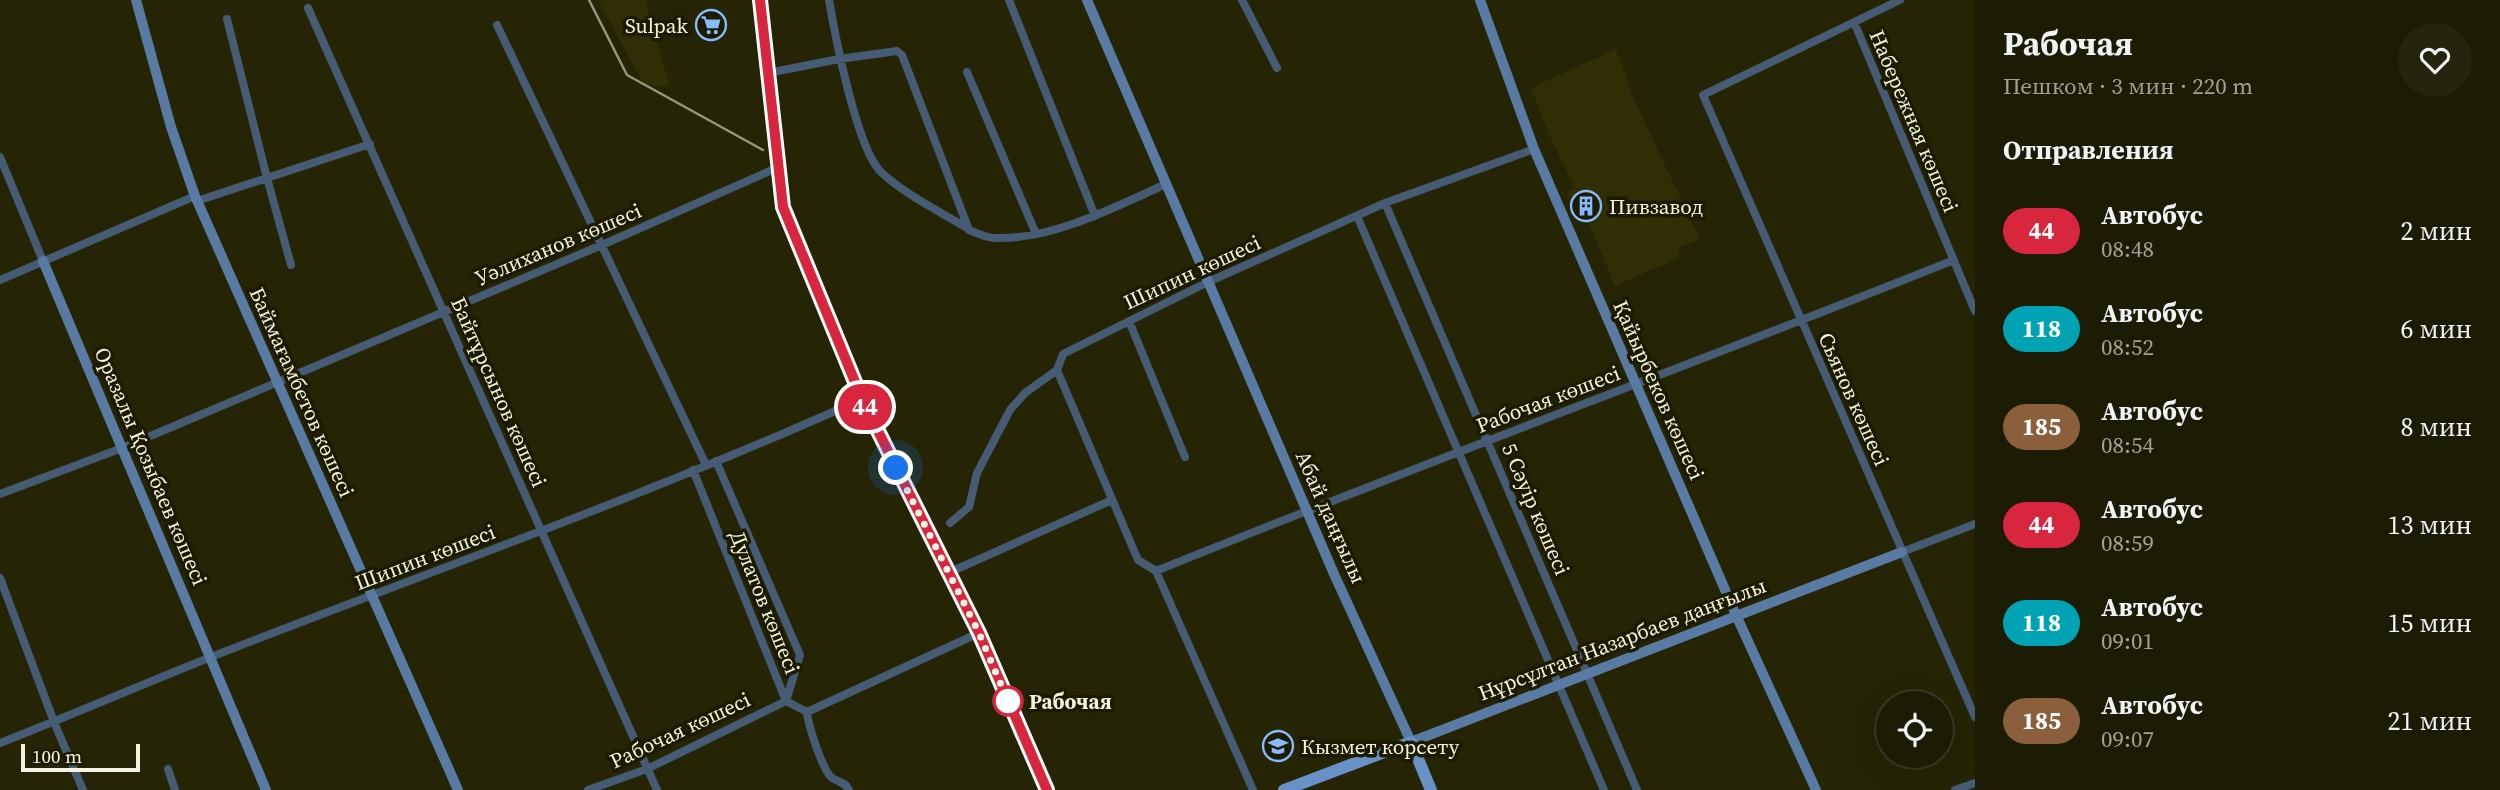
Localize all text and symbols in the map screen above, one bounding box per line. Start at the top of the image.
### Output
supermarket icon: Sulpak [694,8,728,42]
place label: Sulpak [625,11,689,40]
text: Рабочая [2003,21,2133,66]
button: heart [2398,23,2472,97]
street label: Набережная көшесі [1862,25,1966,217]
text: Пешком · 3 мин · 220 m [2003,70,2253,102]
text: Отправления [2003,132,2174,168]
building icon: Пивзавод [1569,189,1603,223]
place label: Пивзавод [1609,192,1703,221]
street label: Уәлиханов көшесі [470,196,646,292]
text: Автобус [2101,197,2203,233]
text: 2 мин [2400,213,2472,249]
text: 44 [2028,214,2055,247]
street label: Шипин көшесі [1119,228,1265,316]
text: 08:48 [2101,233,2154,265]
street label: Баймағамбетов көшесі [243,283,361,501]
street label: Байтұрсынов көшесі [444,292,554,492]
text: Автобус [2101,295,2203,331]
street label: Қайырбеков көшесі [1606,296,1712,484]
text: 6 мин [2400,311,2472,347]
text: 118 [2022,312,2061,345]
street label: Сьянов көшесі [1812,328,1896,470]
text: 08:52 [2101,331,2154,363]
street label: Оразалы Қозыбаев көшесі [88,343,214,589]
street label: Рабочая көшесі [1472,358,1624,440]
line badge: 44 [834,384,896,430]
text: 44 [852,390,878,423]
text: Автобус [2101,393,2203,429]
text: 8 мин [2400,409,2472,445]
text: 185 [2022,410,2061,443]
text: 08:54 [2101,429,2154,461]
street label: 5 Сәуір көшесі [1495,438,1577,580]
street label: Абай даңғылы [1289,446,1373,588]
your location [878,450,913,485]
text: Автобус [2101,491,2203,527]
text: 13 мин [2387,507,2472,543]
text: 44 [2028,508,2055,541]
street label: Шипин көшесі [351,517,499,597]
street label: Дулатов көшесі [723,526,807,678]
text: 08:59 [2101,527,2154,559]
street label: Нұрсұлтан Назарбаев даңғылы [1474,571,1770,707]
text: Автобус [2101,589,2203,625]
text: 15 мин [2387,605,2472,641]
text: 118 [2022,606,2061,639]
text: 09:01 [2101,625,2154,657]
street label: Рабочая көшесі [605,685,755,775]
marker: Рабочая [993,686,1023,716]
place label: Рабочая [1029,687,1112,716]
text: Автобус [2101,687,2203,723]
map controls [1876,691,1953,768]
button: locate [1876,691,1953,768]
text: 21 мин [2387,703,2472,739]
text: 185 [2022,704,2061,737]
text: 09:07 [2101,723,2154,755]
school or university icon: Кызмет корсету [1261,729,1295,763]
place label: Кызмет корсету [1301,732,1460,761]
scale bar [21,741,140,773]
text: 100 m [32,743,82,769]

